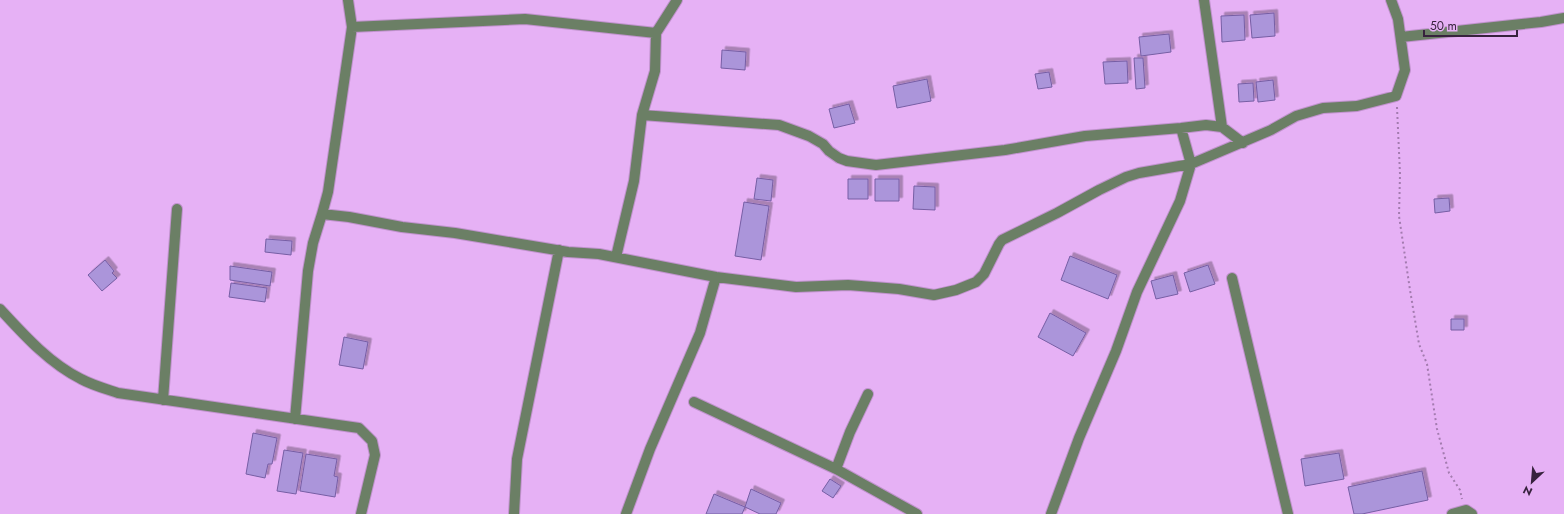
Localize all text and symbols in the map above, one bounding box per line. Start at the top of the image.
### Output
scale bar [1424,12,1517,38]
text: 50 m [1430,17,1457,35]
north arrow [1512,462,1552,502]
text: N [1520,482,1535,500]

